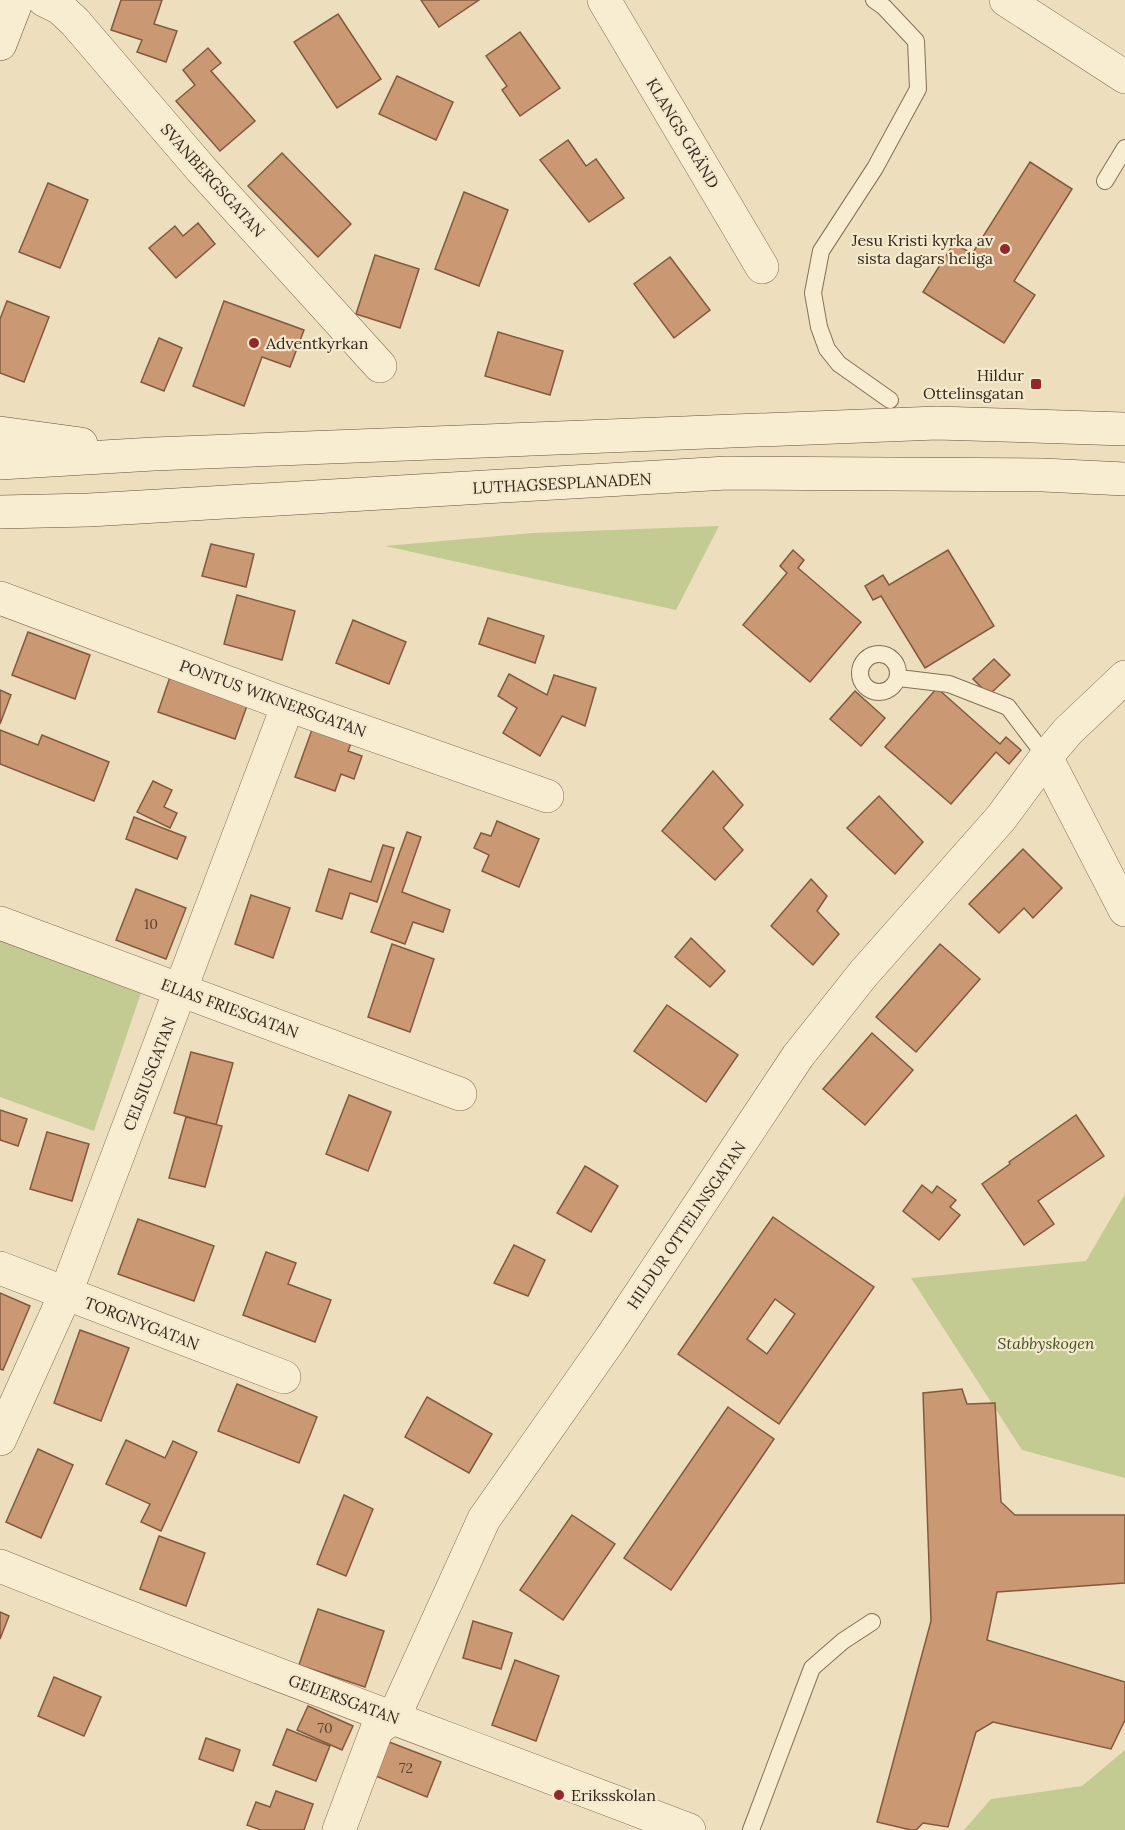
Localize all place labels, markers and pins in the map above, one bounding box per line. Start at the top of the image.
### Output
place label: Jesu Kristi kyrka av sista dagars heliga [851,230,994,268]
marker: Jesu Kristi kyrka av sista dagars heliga [998,242,1012,256]
place label: Adventkyrkan [265,333,369,353]
marker: Adventkyrkan [247,336,261,350]
place label: Hildur Ottelinsgatan [923,365,1024,403]
marker: Hildur Ottelinsgatan [1029,377,1043,391]
place label: Eriksskolan [571,1785,656,1805]
marker: Eriksskolan [552,1788,566,1802]

